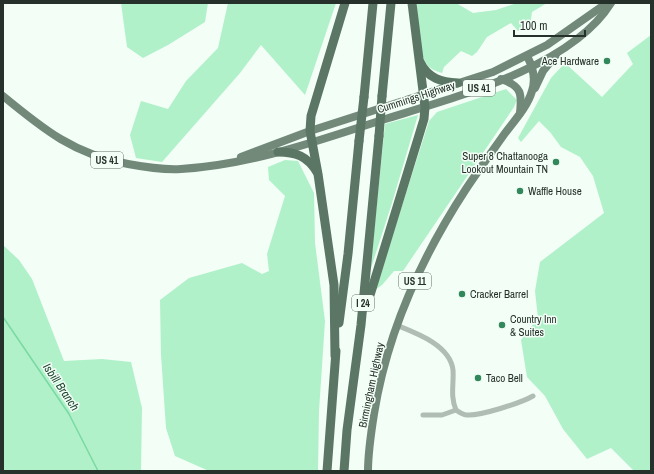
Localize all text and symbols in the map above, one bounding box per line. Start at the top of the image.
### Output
scale bar [514,12,585,38]
text: 100 m [520,18,547,34]
place label: Ace Hardware [541,54,599,68]
marker: Ace Hardware [602,56,612,66]
street label: Cummings Highway [375,78,457,116]
road number: US 41 [463,80,495,96]
place label: Super 8 Chattanooga Lookout Mountain TN [461,149,548,176]
road number: US 41 [91,152,123,168]
marker: Super 8 Chattanooga Lookout Mountain TN [551,157,561,167]
place label: Waffle House [528,184,582,198]
marker: Waffle House [515,186,525,196]
road number: US 11 [399,273,431,289]
place label: Cracker Barrel [470,287,528,301]
marker: Cracker Barrel [457,289,467,299]
road number: I 24 [352,295,374,311]
place label: Country Inn & Suites [510,312,557,339]
marker: Country Inn & Suites [497,320,507,330]
street label: Birmingham Highway [355,341,387,429]
water label: Isbill Branch [39,360,83,414]
place label: Taco Bell [486,371,523,385]
marker: Taco Bell [473,373,483,383]

